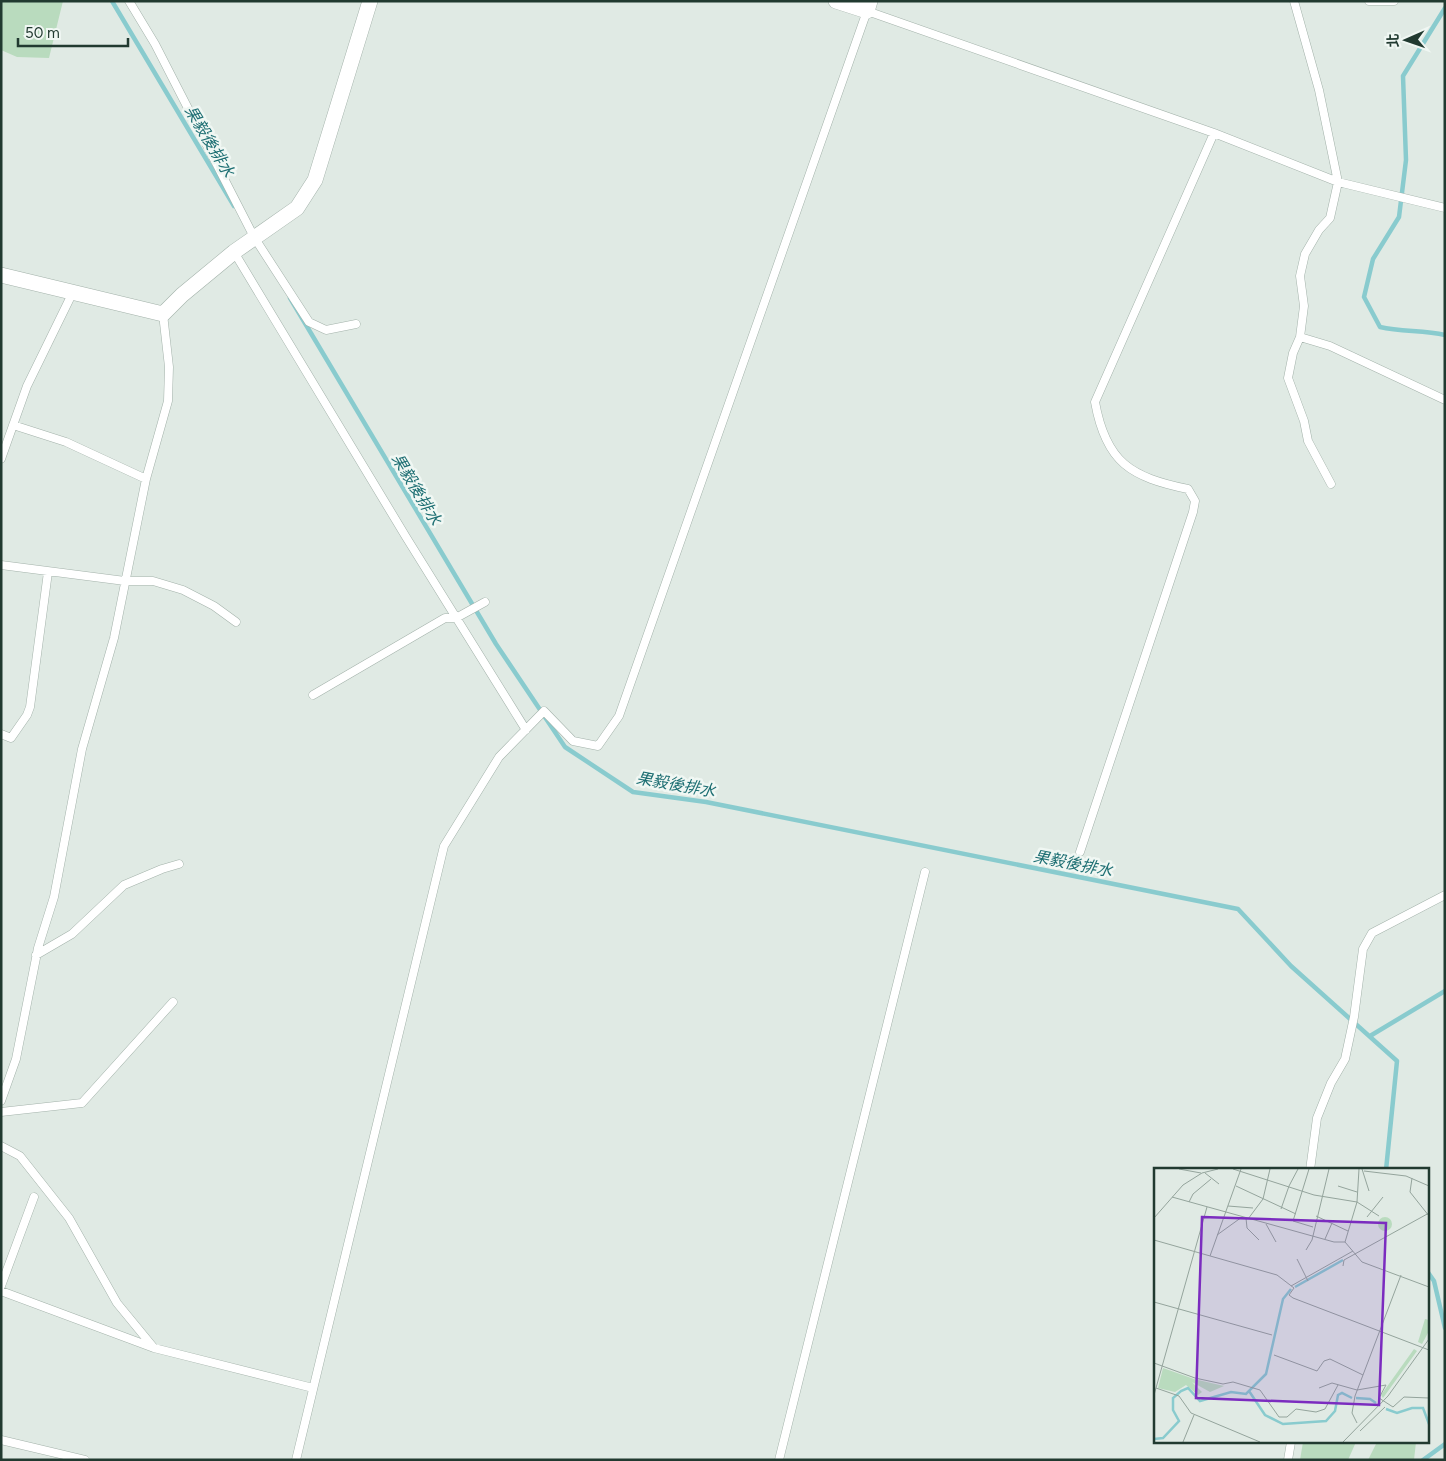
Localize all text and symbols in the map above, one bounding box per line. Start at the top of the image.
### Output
scale bar [18,15,128,47]
north arrow [1381,15,1431,65]
text: 50 m [25,24,60,42]
text: 北 [1385,33,1402,48]
water label: 果毅後排水 [181,102,239,181]
water label: 果毅後排水 [388,450,446,529]
water label: 果毅後排水 [635,768,718,801]
water label: 果毅後排水 [1032,847,1115,881]
inset map [1154,1168,1428,1444]

